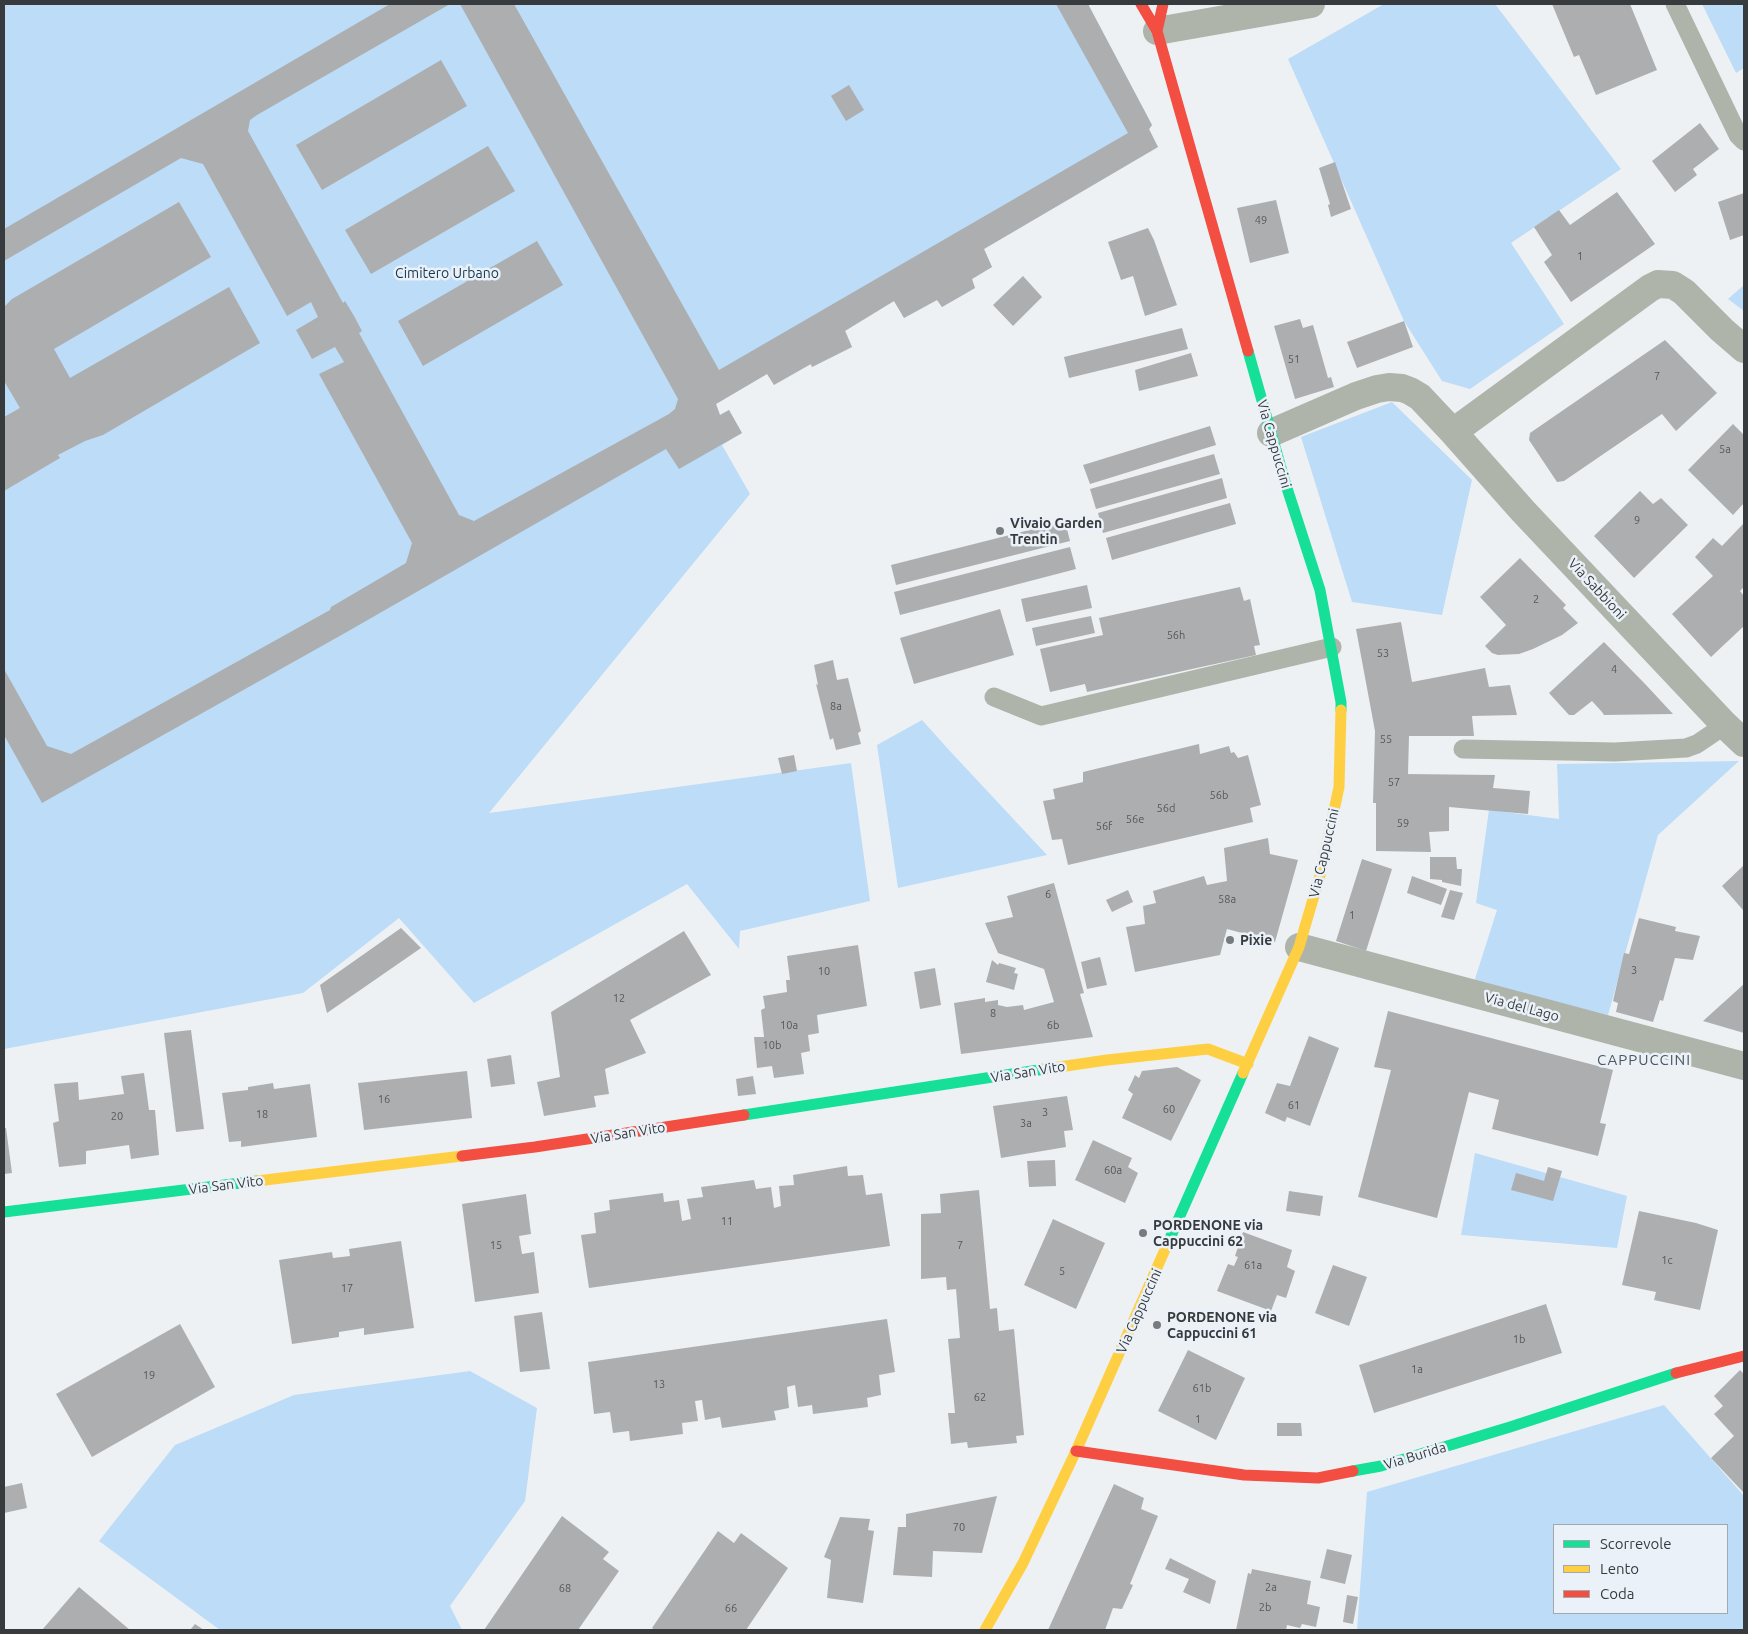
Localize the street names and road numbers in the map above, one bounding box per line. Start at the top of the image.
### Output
street label: Via Cappuccini [1253,398,1295,490]
street label: Via Sabbioni [1565,555,1629,623]
street label: Via Cappuccini [1306,807,1342,899]
street label: Via del Lago [1483,989,1561,1025]
street label: Via San Vito [990,1058,1066,1086]
street label: Via San Vito [590,1119,666,1147]
street label: Via San Vito [188,1172,264,1198]
street label: Via Cappuccini [1113,1266,1165,1356]
street label: Via Burida [1382,1439,1448,1473]

